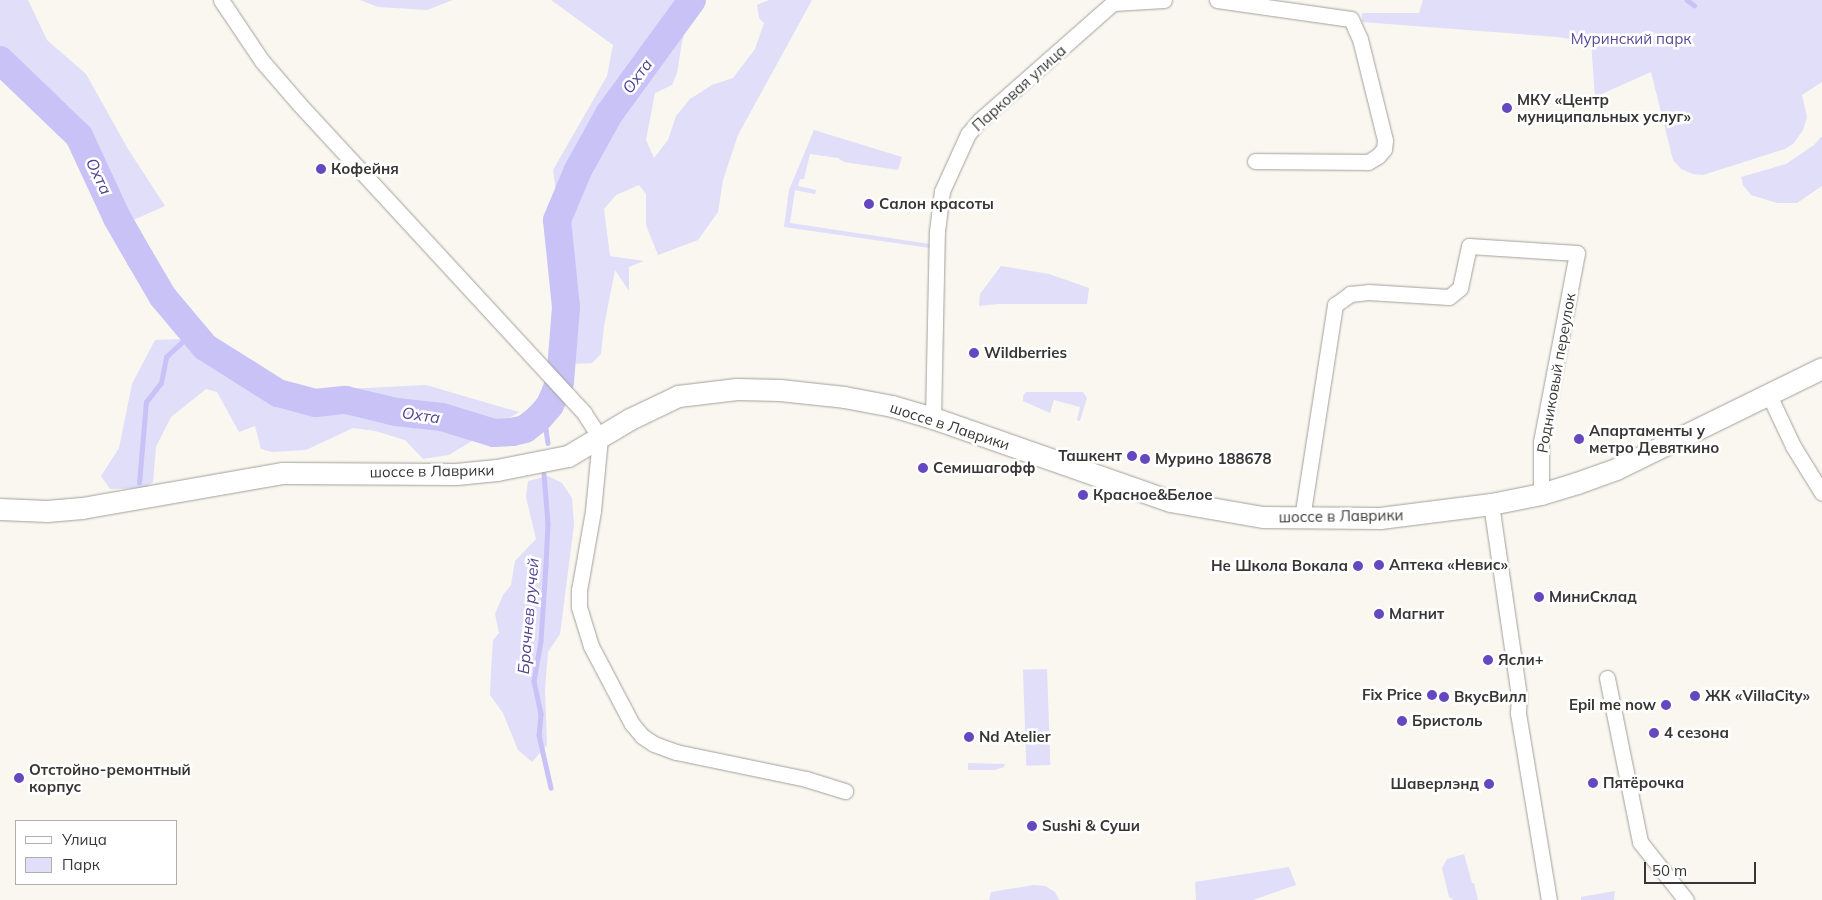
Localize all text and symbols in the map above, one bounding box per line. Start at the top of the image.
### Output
park label: Муринский парк [1571,30,1691,48]
street label: Парковая улица [968,41,1070,135]
water label: Охта [618,55,656,97]
place label: МКУ «Центр муниципальных услуг» [1517,90,1691,125]
marker: МКУ «Центр муниципальных услуг» [1501,102,1513,114]
water label: Охта [82,155,116,197]
place label: Кофейня [331,160,399,178]
marker: Кофейня [315,163,327,175]
place label: Салон красоты [879,195,994,213]
marker: Салон красоты [863,198,875,210]
street label: Родниковый переулок [1533,292,1579,454]
place label: Wildberries [984,344,1067,362]
marker: Wildberries [968,347,980,359]
street label: шоссе в Лаврики [888,398,1012,454]
water label: Охта [401,403,441,427]
place label: Апартаменты у метро Девяткино [1589,421,1719,456]
marker: Апартаменты у метро Девяткино [1573,433,1585,445]
place label: Ташкент [1058,447,1122,465]
marker: Ташкент [1126,450,1138,462]
place label: Мурино 188678 [1155,450,1272,468]
marker: Мурино 188678 [1139,453,1151,465]
place label: Семишагофф [933,459,1035,477]
street label: шоссе в Лаврики [370,461,494,481]
marker: Семишагофф [917,462,929,474]
place label: Красное&Белое [1093,486,1213,504]
marker: Красное&Белое [1077,489,1089,501]
street label: шоссе в Лаврики [1279,506,1403,526]
place label: Аптека «Невис» [1389,556,1508,574]
water label: Брачнев ручей [513,557,543,675]
place label: Не Школа Вокала [1211,557,1348,575]
marker: Аптека «Невис» [1373,559,1385,571]
marker: Не Школа Вокала [1352,560,1364,572]
place label: МиниСклад [1549,588,1637,606]
marker: МиниСклад [1533,591,1545,603]
place label: Магнит [1389,605,1444,623]
marker: Магнит [1373,608,1385,620]
place label: Ясли+ [1498,651,1544,669]
marker: Ясли+ [1482,654,1494,666]
place label: Fix Price [1362,686,1422,704]
place label: ЖК «VillaCity» [1705,687,1809,705]
place label: ВкусВилл [1454,688,1527,706]
marker: Fix Price [1426,689,1438,701]
marker: ЖК «VillaCity» [1689,690,1701,702]
marker: ВкусВилл [1438,691,1450,703]
place label: Epil me now [1569,696,1656,714]
marker: Epil me now [1660,699,1672,711]
place label: Бристоль [1412,712,1483,730]
marker: Бристоль [1396,715,1408,727]
place label: 4 сезона [1664,724,1729,742]
marker: 4 сезона [1648,727,1660,739]
place label: Nd Atelier [979,728,1051,746]
marker: Nd Atelier [963,731,975,743]
place label: Отстойно-ремонтный корпус [29,760,191,795]
marker: Отстойно-ремонтный корпус [13,772,25,784]
place label: Пятёрочка [1603,774,1684,792]
place label: Шаверлэнд [1391,775,1479,793]
marker: Пятёрочка [1587,777,1599,789]
marker: Шаверлэнд [1483,778,1495,790]
place label: Sushi & Суши [1042,817,1140,835]
legend [15,820,178,885]
marker: Sushi & Суши [1026,820,1038,832]
text: Улица [62,830,107,849]
scale bar [1647,852,1760,884]
text: Парк [62,855,100,874]
text: 50 m [1652,861,1687,880]

